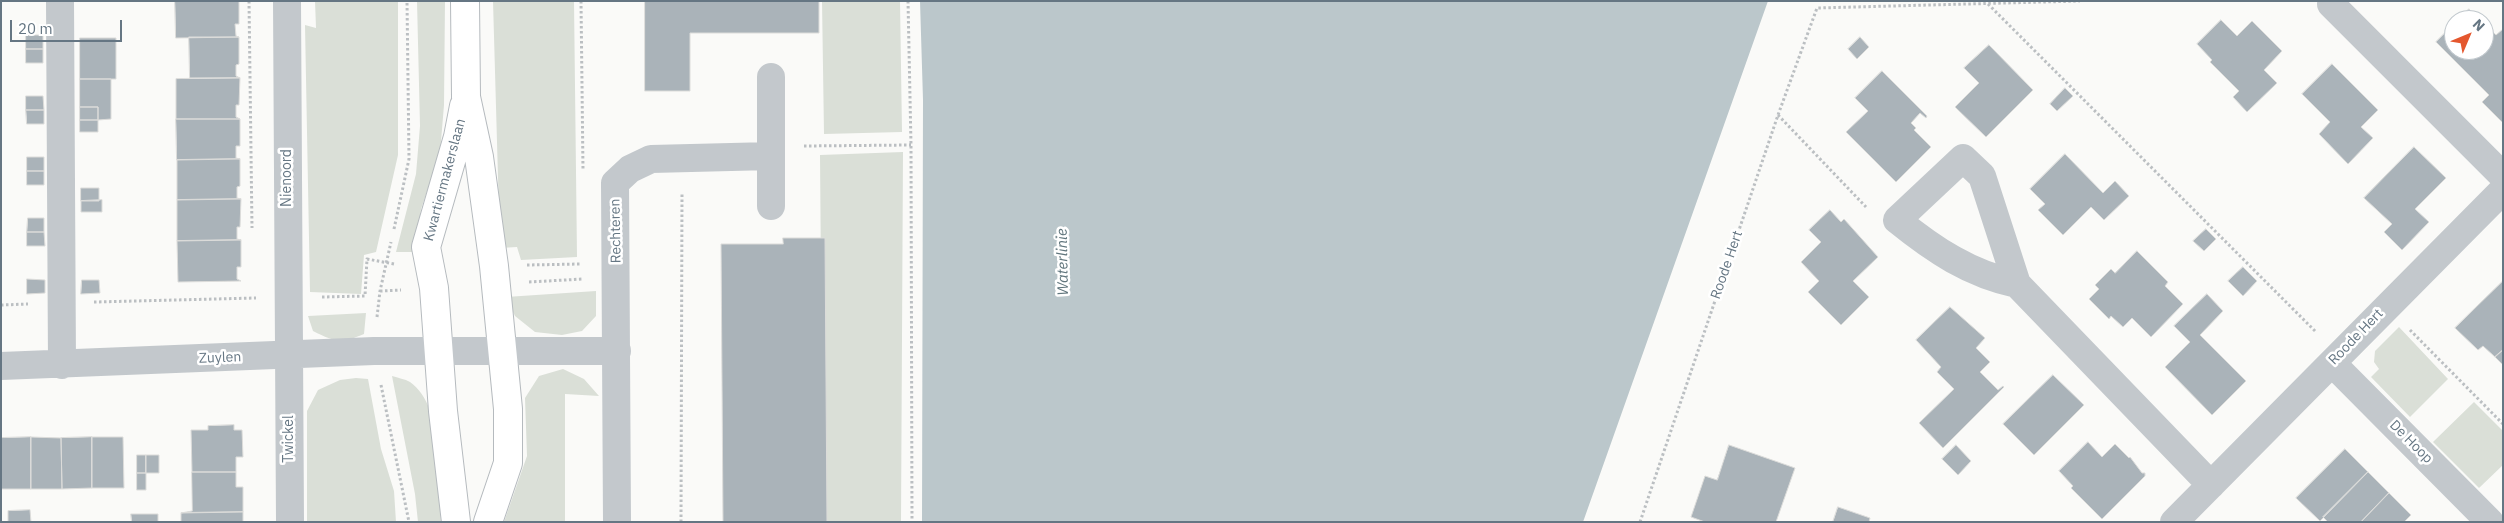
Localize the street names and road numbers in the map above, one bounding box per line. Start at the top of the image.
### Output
street label: Kwartiermakerslaan [421,117,469,243]
street label: Nienoord [279,149,295,207]
street label: Rechteren [607,199,625,263]
street label: Roode Hert [1707,229,1747,301]
street label: Roode Hert [2325,306,2387,368]
street label: Zuylen [199,349,241,367]
street label: Twickel [281,415,297,463]
street label: De Hoop [2386,417,2436,467]

